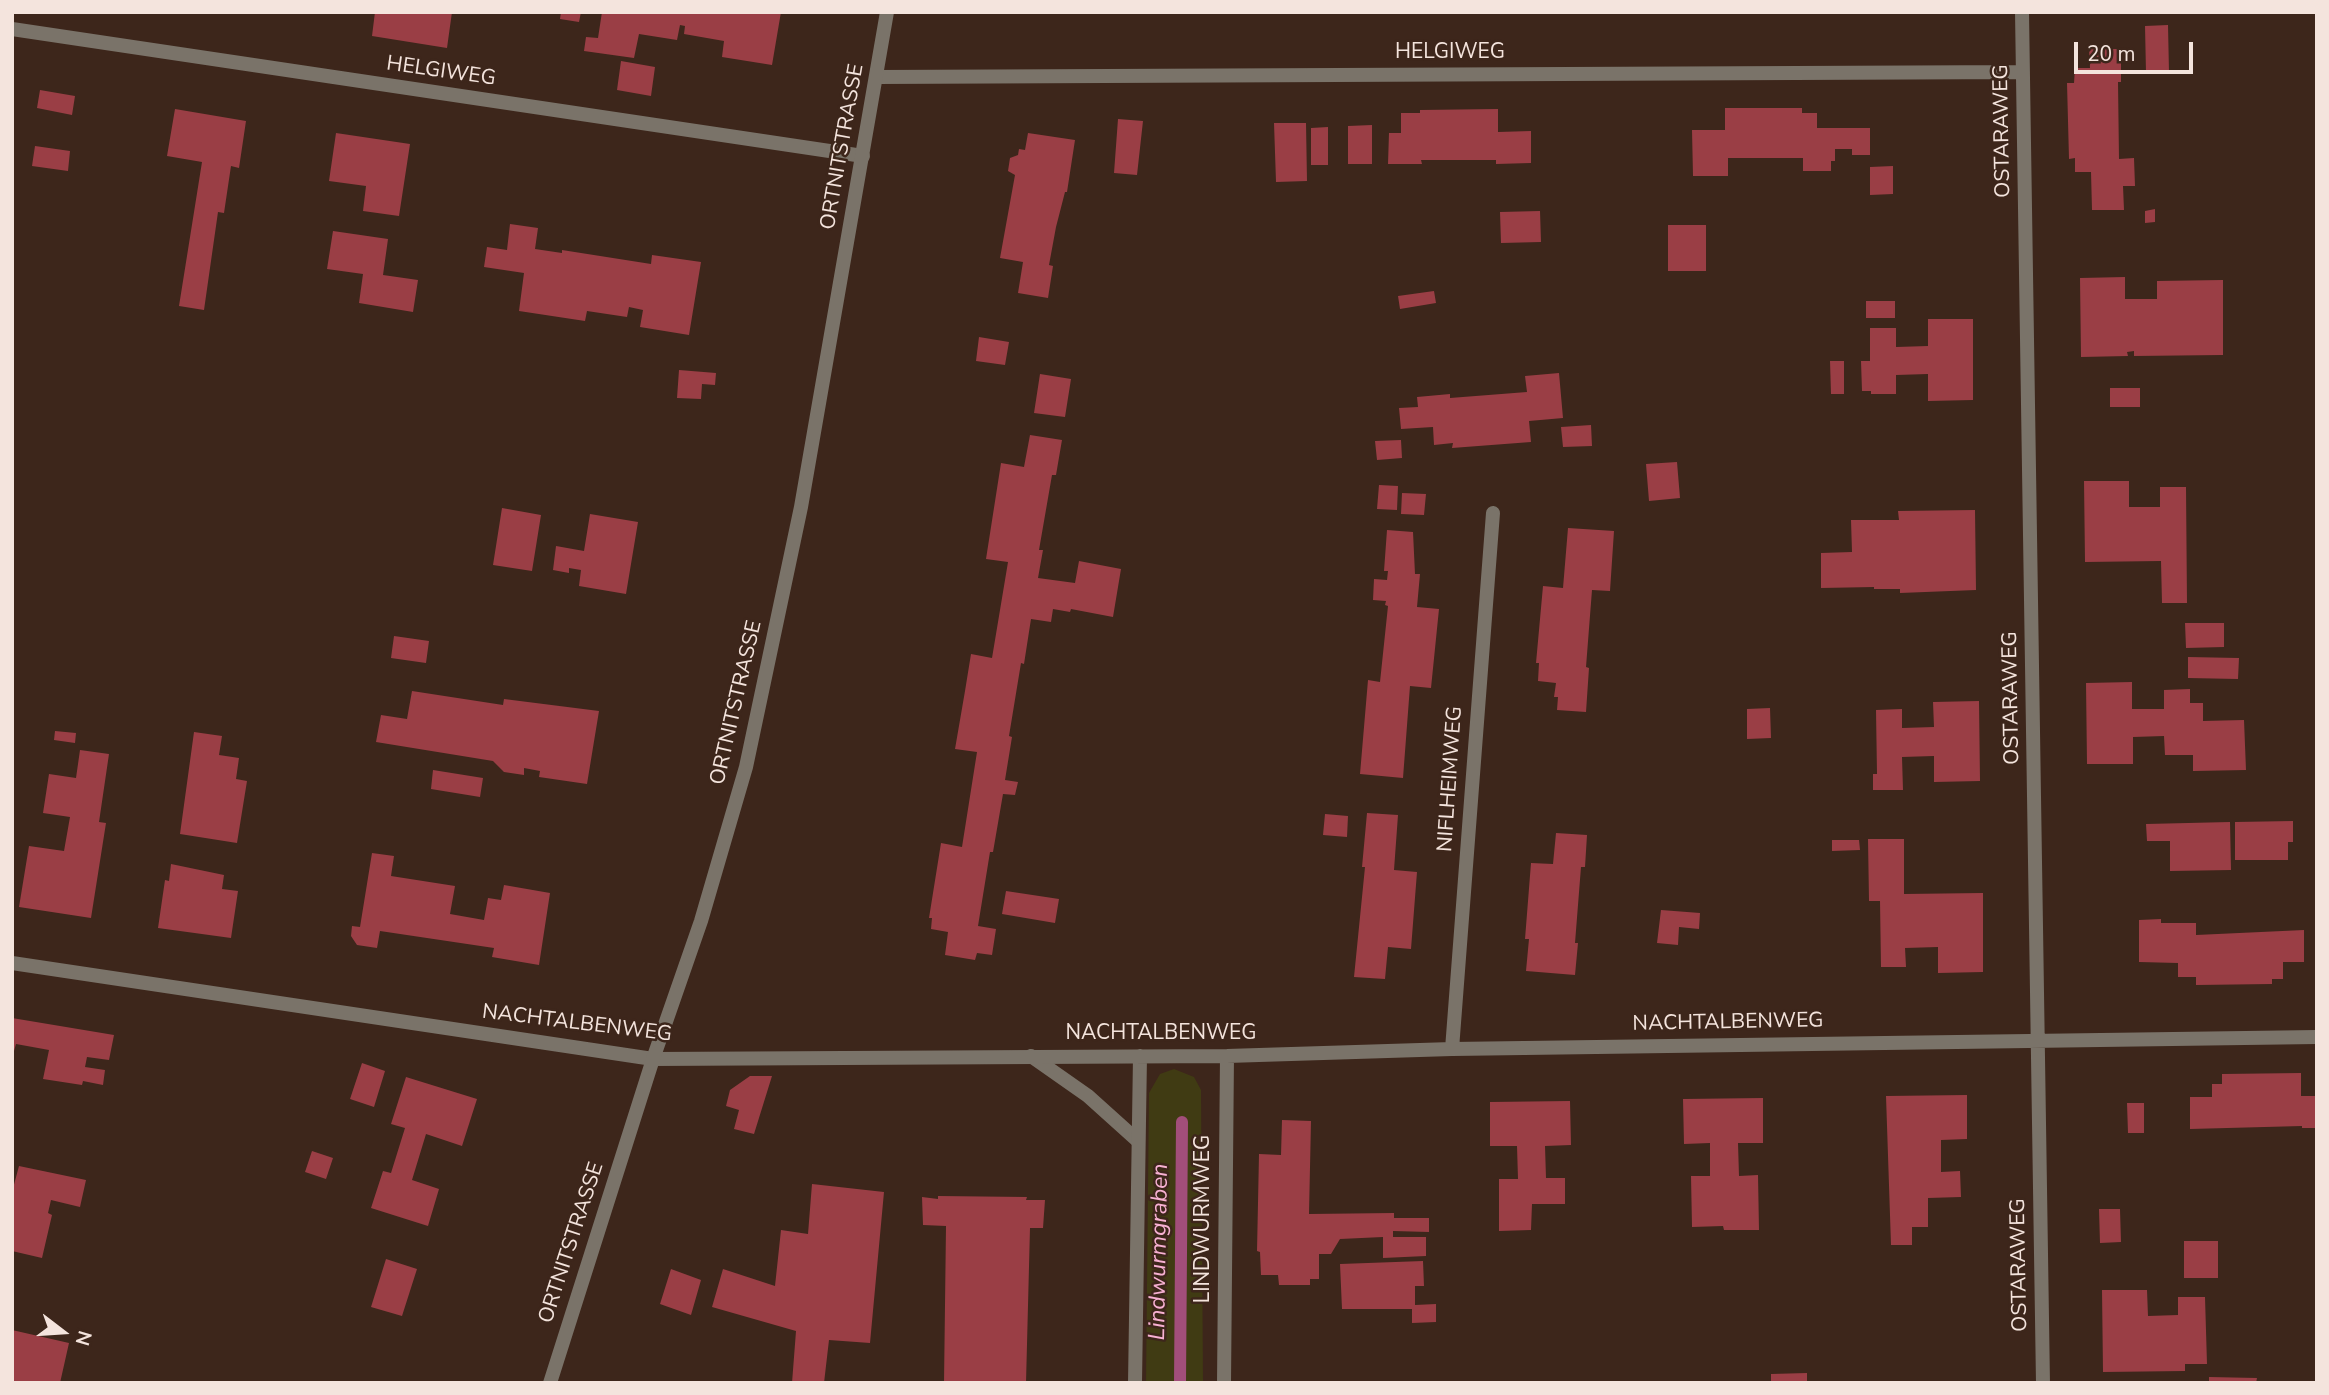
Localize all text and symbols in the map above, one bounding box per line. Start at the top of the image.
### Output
scale bar [2077,28,2196,72]
street label: HELGIWEG [1395,40,1505,66]
text: 20 m [2087,40,2136,68]
street label: HELGIWEG [385,52,497,92]
street label: ORTNITSTRASSE [816,62,870,232]
street label: OSTARAWEG [1989,64,2017,198]
street label: ORTNITSTRASSE [706,618,768,788]
street label: OSTARAWEG [1998,631,2026,765]
street label: NIFLHEIMWEG [1433,705,1469,853]
street label: NACHTALBENWEG [481,1000,673,1048]
street label: NACHTALBENWEG [1632,1009,1824,1037]
street label: NACHTALBENWEG [1066,1021,1256,1047]
street label: LINDWURMWEG [1191,1135,1217,1303]
street label: ORTNITSTRASSE [534,1159,610,1327]
water label: Lindwurmgraben [1145,1163,1175,1341]
street label: OSTARAWEG [2006,1198,2034,1332]
north arrow [28,1297,98,1367]
text: N [69,1328,98,1349]

